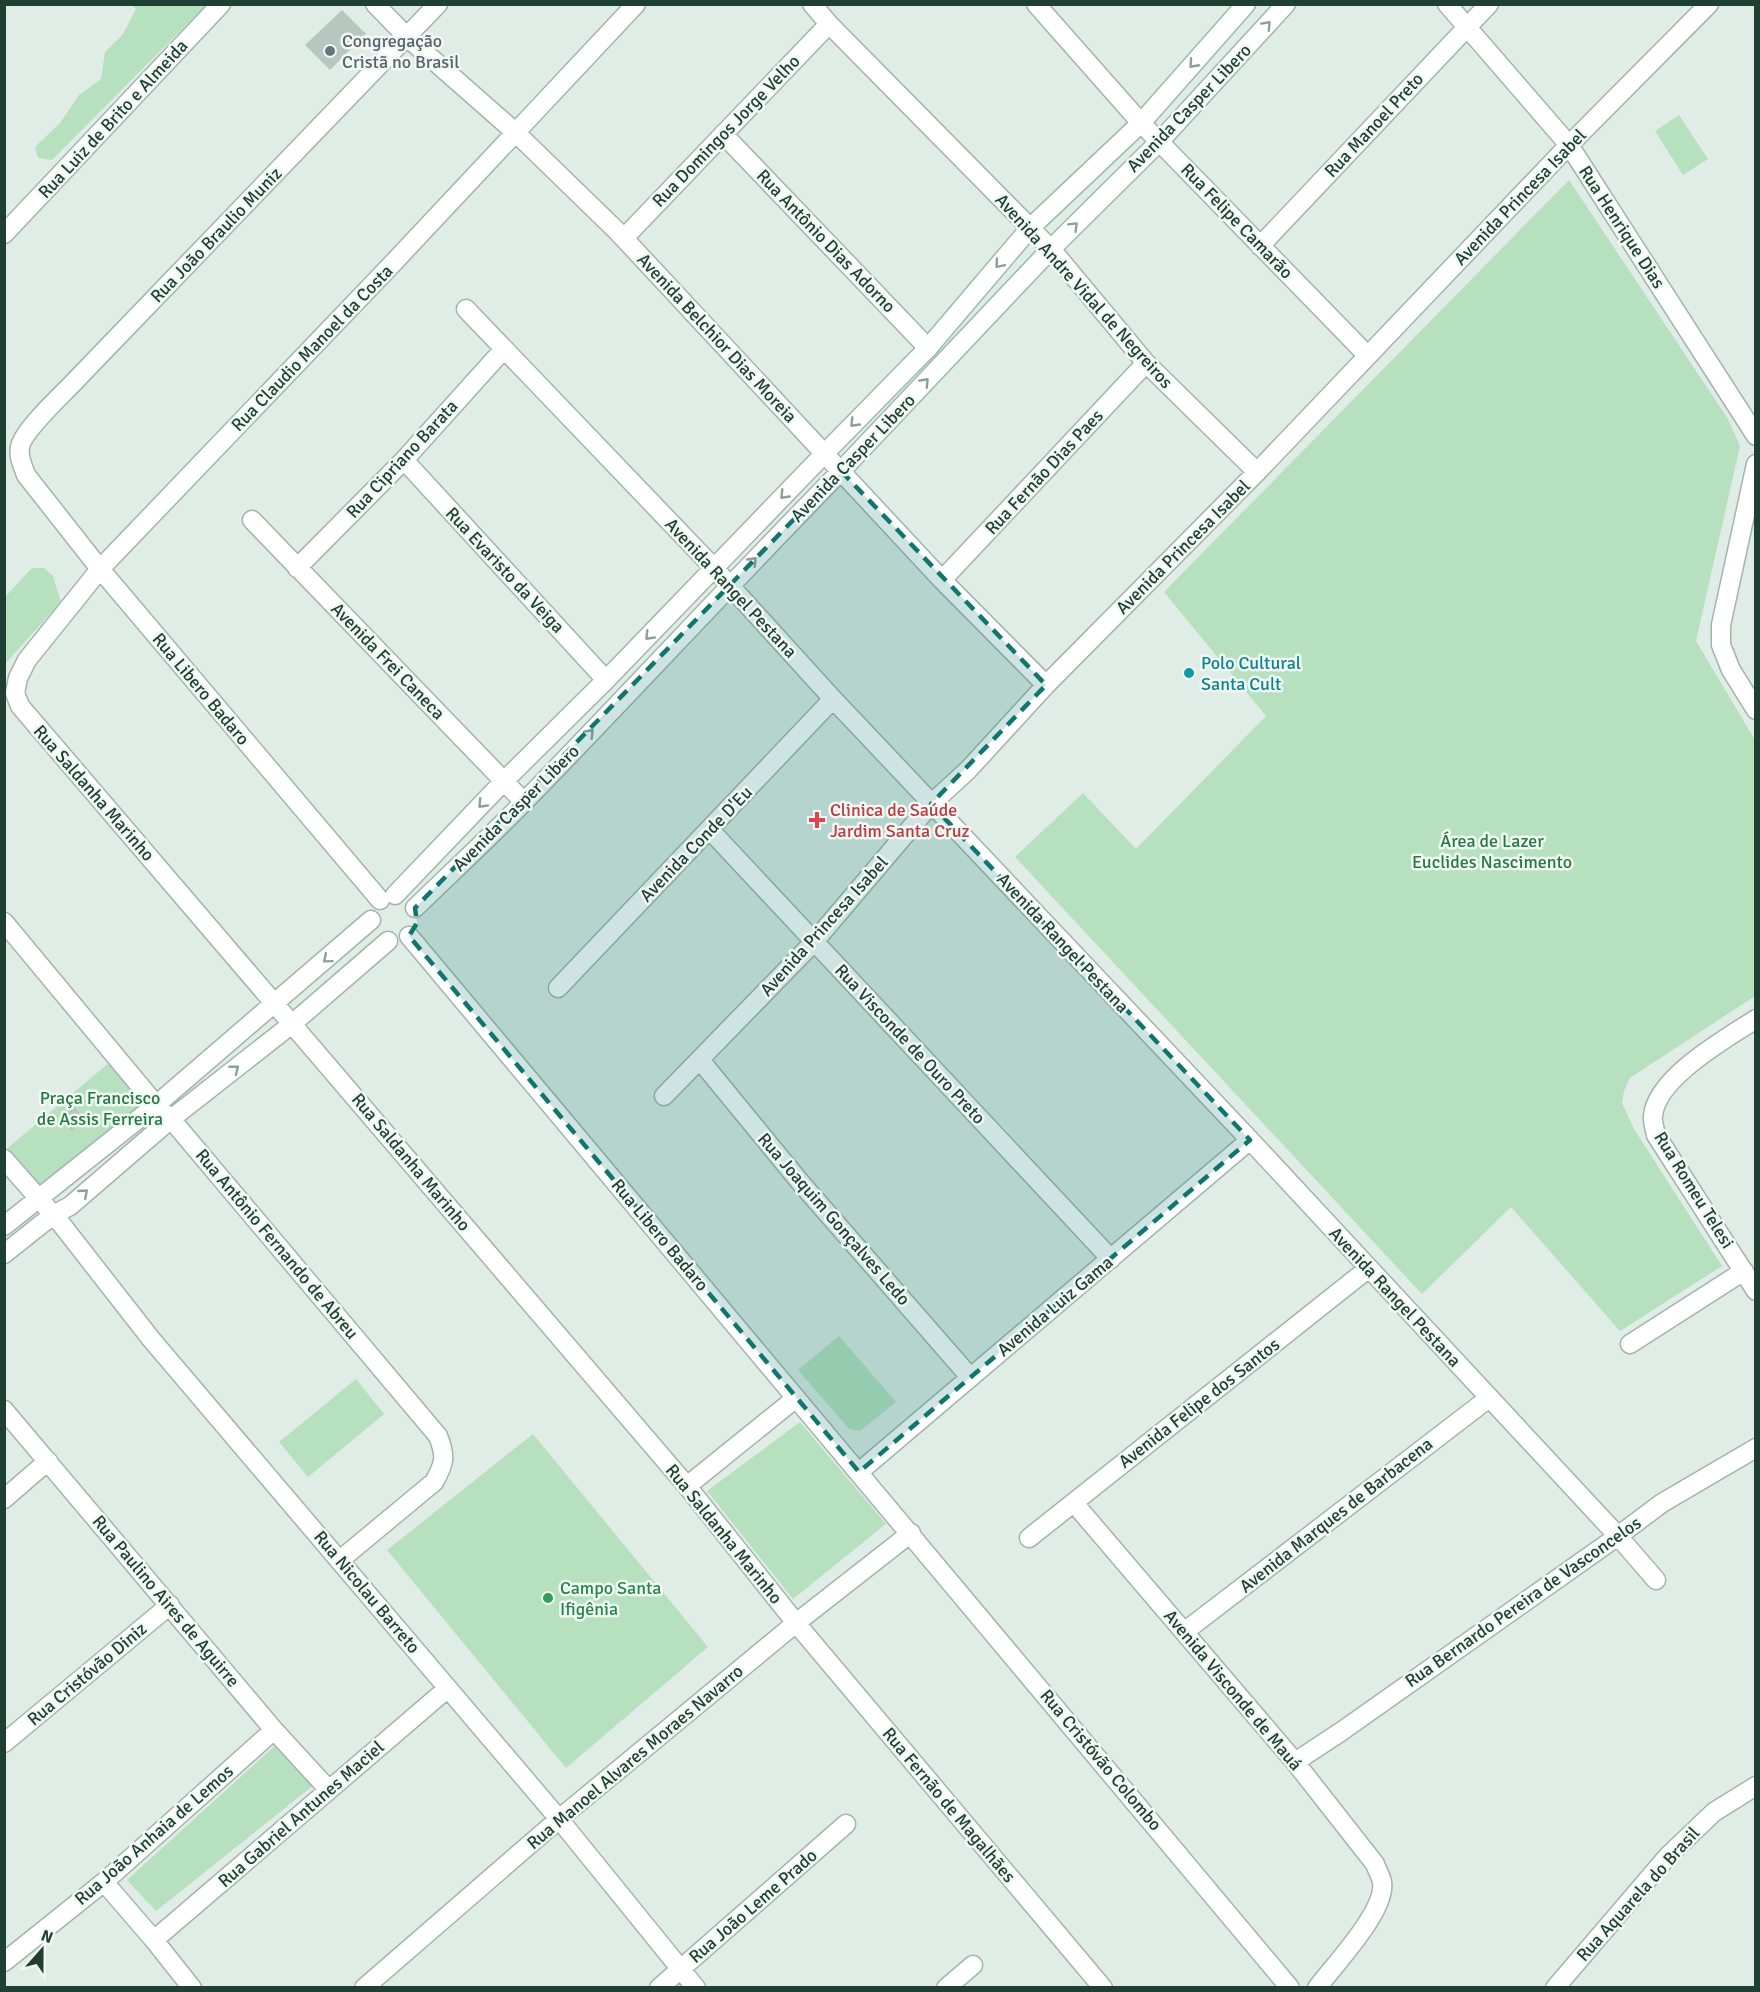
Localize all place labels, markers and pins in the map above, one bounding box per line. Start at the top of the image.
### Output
place label: Congregação Cristã no Brasil [342,30,459,73]
marker: Congregação Cristã no Brasil [323,44,337,58]
place label: Polo Cultural Santa Cult [1201,652,1301,695]
marker: Polo Cultural Santa Cult [1182,666,1196,680]
place label: Clinica de Saúde Jardim Santa Cruz [830,799,970,842]
marker: Clinica de Saúde Jardim Santa Cruz [808,811,826,829]
place label: Campo Santa Ifigênia [560,1577,661,1620]
marker: Campo Santa Ifigênia [541,1591,555,1605]

